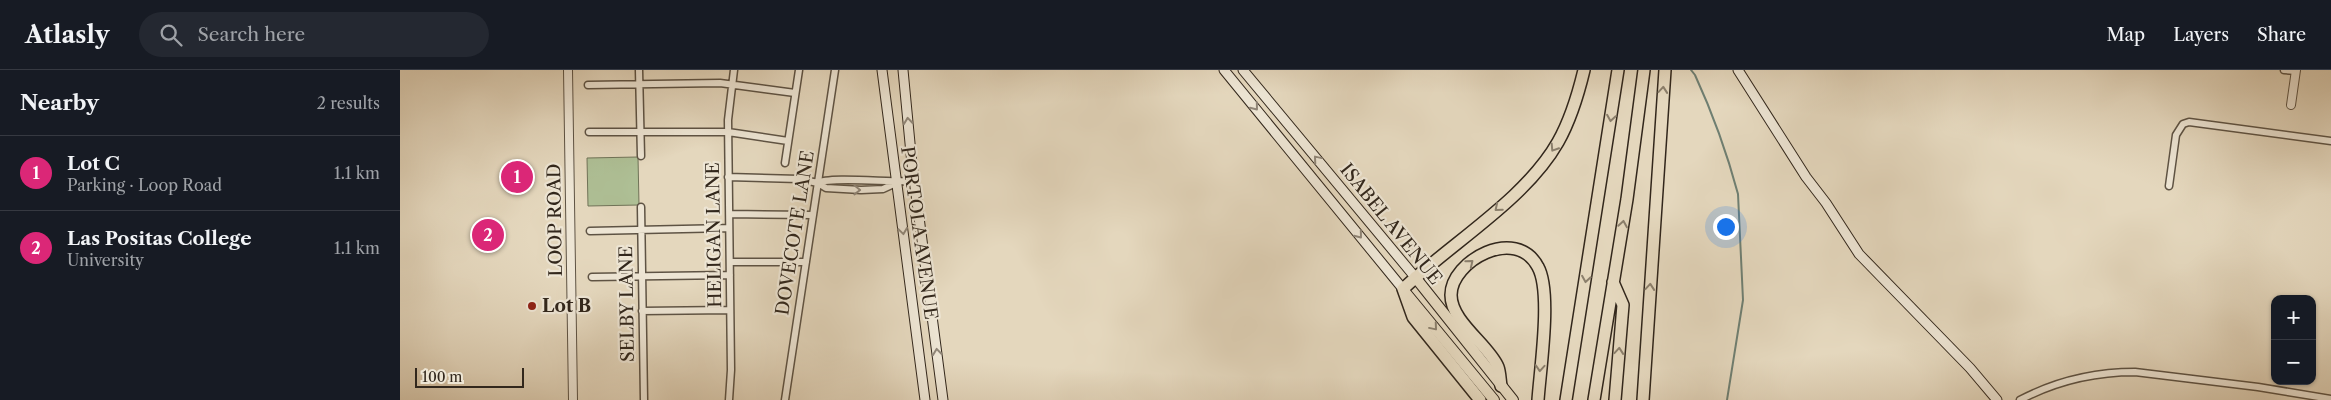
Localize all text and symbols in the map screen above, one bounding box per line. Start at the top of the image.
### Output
search box [139,12,489,57]
text: Atlasly [25,20,109,49]
icon: search [157,21,185,49]
text: Search here [197,23,305,46]
text: Map [2107,24,2145,46]
text: Layers [2173,24,2229,46]
text: Share [2257,24,2306,46]
one-way arrow [1658,86,1669,94]
text: Nearby [20,90,99,115]
text: 2 results [317,93,380,113]
one-way arrow [1250,102,1259,111]
one-way arrow [1606,115,1617,123]
one-way arrow [903,117,914,125]
one-way arrow [1551,142,1560,151]
street label: PORTOLA AVENUE [896,145,942,321]
street label: DOVECOTE LANE [771,149,819,317]
text: Lot C [67,152,120,175]
one-way arrow [1315,156,1323,165]
pin: 1 [501,158,533,196]
street label: ISABEL AVENUE [1335,159,1447,289]
street label: HELIGAN LANE [702,162,726,308]
text: 1 [32,163,40,183]
text: 1.1 km [334,163,380,183]
street label: LOOP ROAD [543,163,567,277]
text: Parking · Loop Road [67,175,222,195]
one-way arrow [853,185,861,195]
one-way arrow [1495,203,1504,211]
your location [1713,214,1739,240]
pin: 2 [472,216,504,254]
one-way arrow [1617,219,1627,228]
text: Las Positas College [67,227,252,250]
one-way arrow [897,227,907,236]
one-way arrow [1353,229,1361,238]
text: 2 [31,238,41,258]
text: 1.1 km [334,238,380,258]
street label: SELBY LANE [615,246,639,362]
text: University [67,250,144,270]
one-way arrow [1465,260,1474,269]
one-way arrow [1582,274,1592,283]
one-way arrow [1644,283,1655,291]
place label: Lot B [542,295,591,317]
map controls [2271,295,2316,385]
button: + [2271,295,2316,340]
marker: Lot B [526,300,538,312]
one-way arrow [1428,321,1437,330]
button: − [2271,340,2316,385]
one-way arrow [932,347,943,355]
one-way arrow [1614,347,1625,355]
one-way arrow [1535,364,1546,372]
scale bar [415,365,524,388]
text: 100 m [422,368,462,386]

